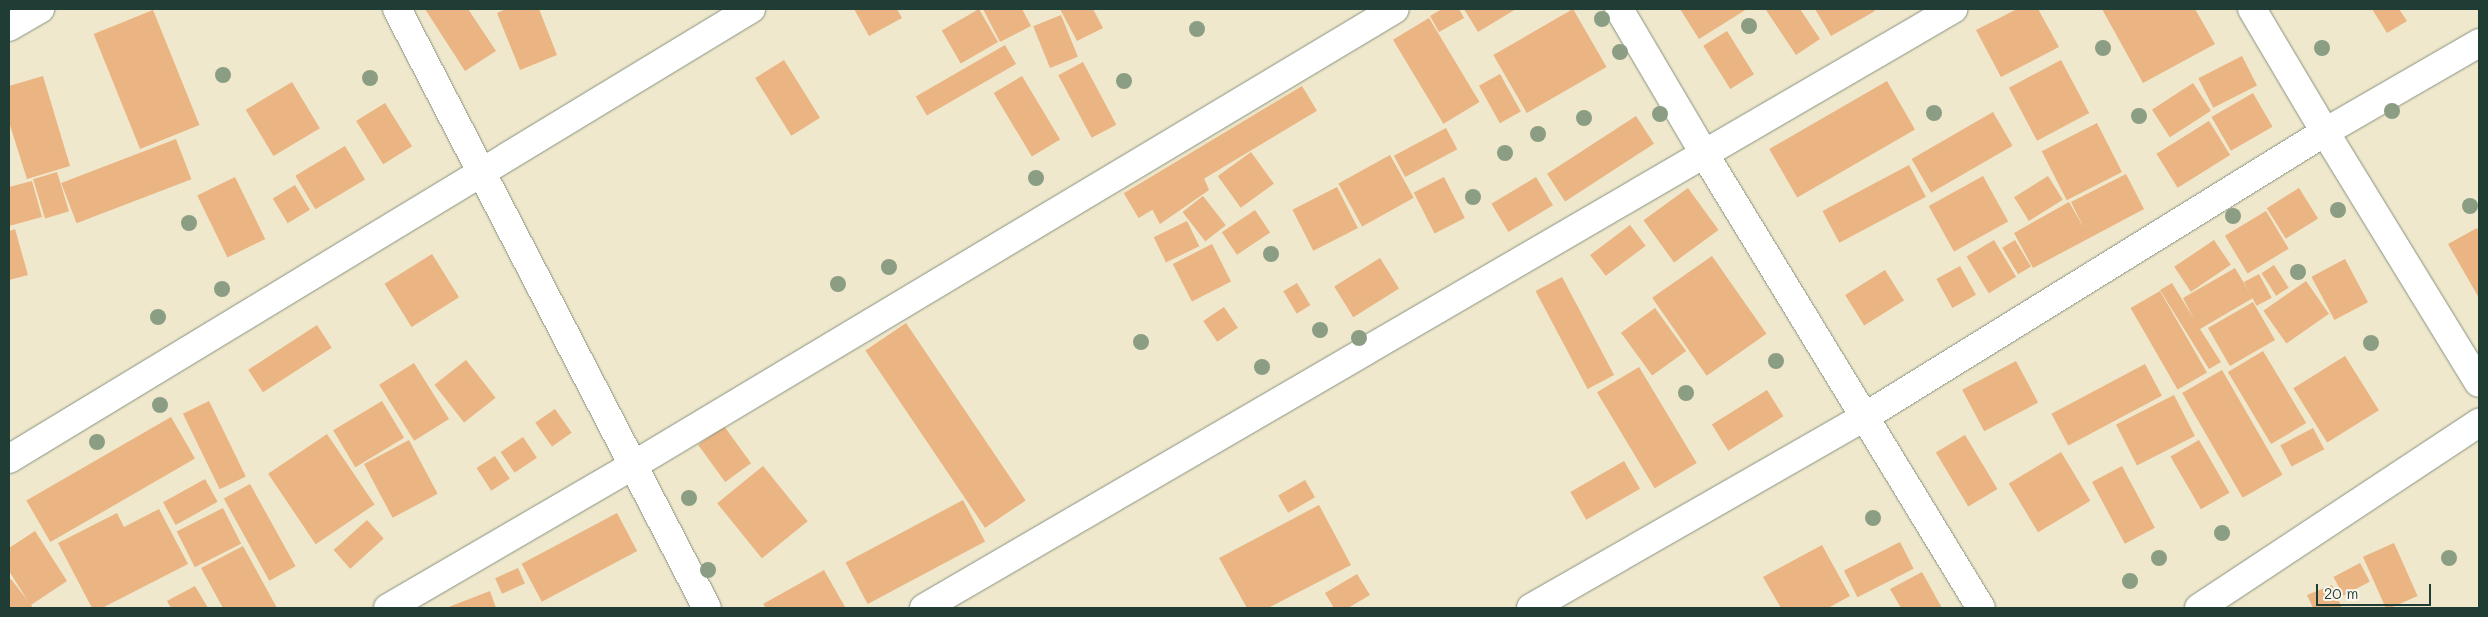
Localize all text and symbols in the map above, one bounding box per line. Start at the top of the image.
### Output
scale bar [2318,574,2433,606]
text: 20 m [2324,583,2358,603]

